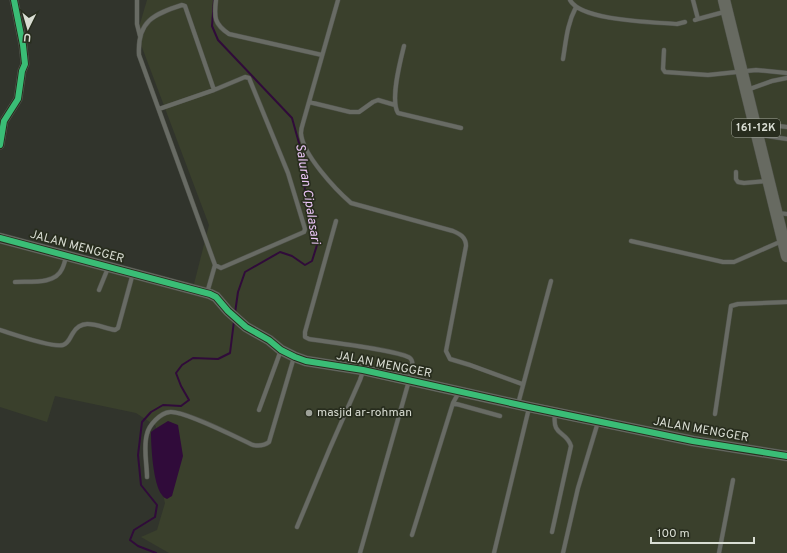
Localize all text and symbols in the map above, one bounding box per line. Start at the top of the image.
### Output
north arrow [8,8,48,48]
text: U [23,30,32,44]
road number: 161-12K [732,119,780,137]
water label: Saluran Cipalasari [291,142,323,246]
street label: JALAN MENGGER [28,227,126,267]
street label: JALAN MENGGER [335,348,433,382]
place label: masjid ar-rohman [317,405,412,421]
marker: masjid ar-rohman [304,408,314,418]
street label: JALAN MENGGER [652,414,750,446]
scale bar [651,519,754,545]
text: 100 m [657,526,690,542]

